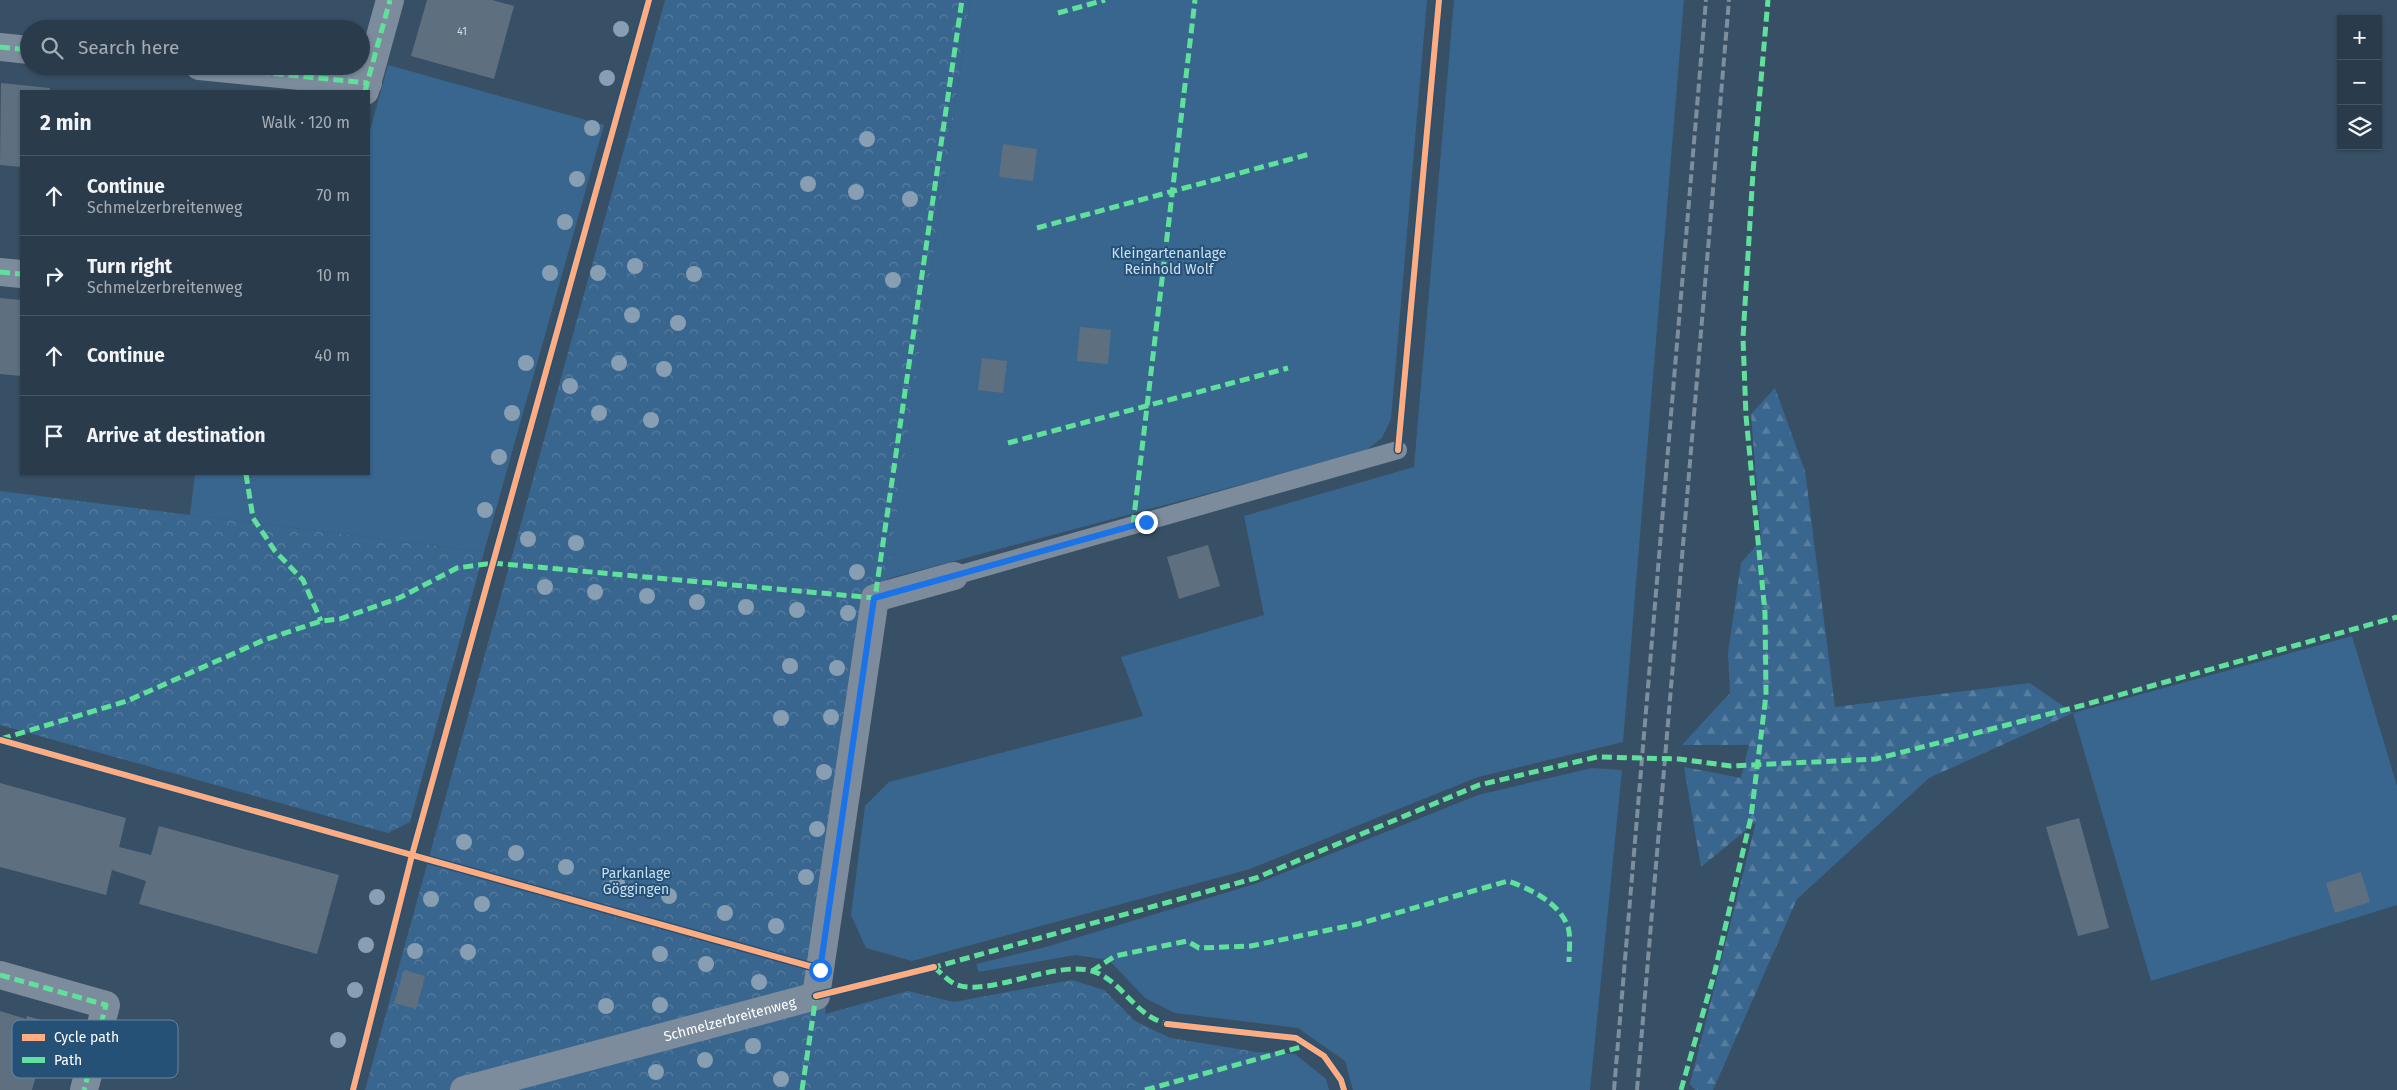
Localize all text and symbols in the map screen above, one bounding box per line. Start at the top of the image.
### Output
map controls [2337,15,2382,150]
button: + [2337,15,2382,60]
search box [20,20,370,75]
house number: 41 [457,25,467,38]
icon: search [38,34,66,62]
text: Search here [78,36,179,59]
button: − [2337,60,2382,105]
button: layers [2337,105,2382,150]
text: 2 min [40,110,92,136]
text: Walk · 120 m [262,113,350,132]
text: Continue [87,175,165,198]
icon: ahead [40,182,68,210]
text: 70 m [316,186,350,205]
text: Schmelzerbreitenweg [87,198,242,217]
park label: Kleingartenanlage Reinhold Wolf [1112,245,1226,278]
text: Turn right [87,255,172,278]
icon: right [40,262,68,290]
text: 10 m [316,266,350,285]
text: Schmelzerbreitenweg [87,278,242,297]
icon: ahead [40,342,68,370]
text: Continue [87,344,165,367]
text: 40 m [315,346,350,365]
icon: arrive [40,422,68,450]
text: Arrive at destination [87,424,266,447]
route end [1135,511,1158,534]
park label: Parkanlage Göggingen [601,865,671,898]
route start [809,959,832,982]
street label: Schmelzerbreitenweg [662,994,798,1045]
legend [12,1020,178,1078]
text: Cycle path [54,1029,119,1046]
text: Path [54,1052,82,1069]

